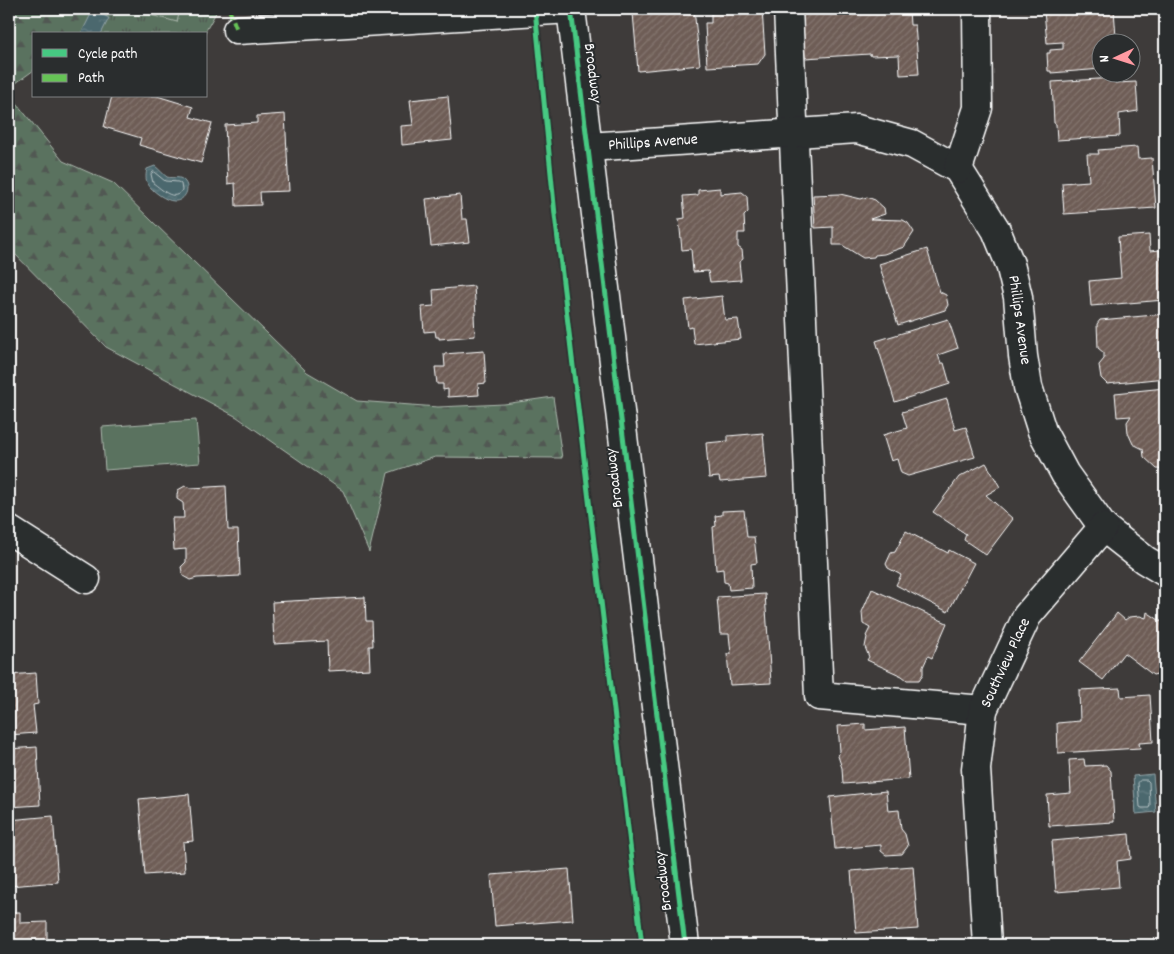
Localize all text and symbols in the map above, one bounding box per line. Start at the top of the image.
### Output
legend [32,32,208,98]
north arrow [1092,32,1142,82]
street label: Broadway [577,42,607,105]
text: Cycle path [78,44,138,66]
text: N [1095,55,1115,63]
text: Path [78,68,104,90]
street label: Phillips Avenue [607,128,699,158]
street label: Phillips Avenue [1001,274,1037,366]
street label: Broadway [600,446,630,509]
street label: Southview Place [975,614,1037,712]
street label: Broadway [649,849,679,912]

